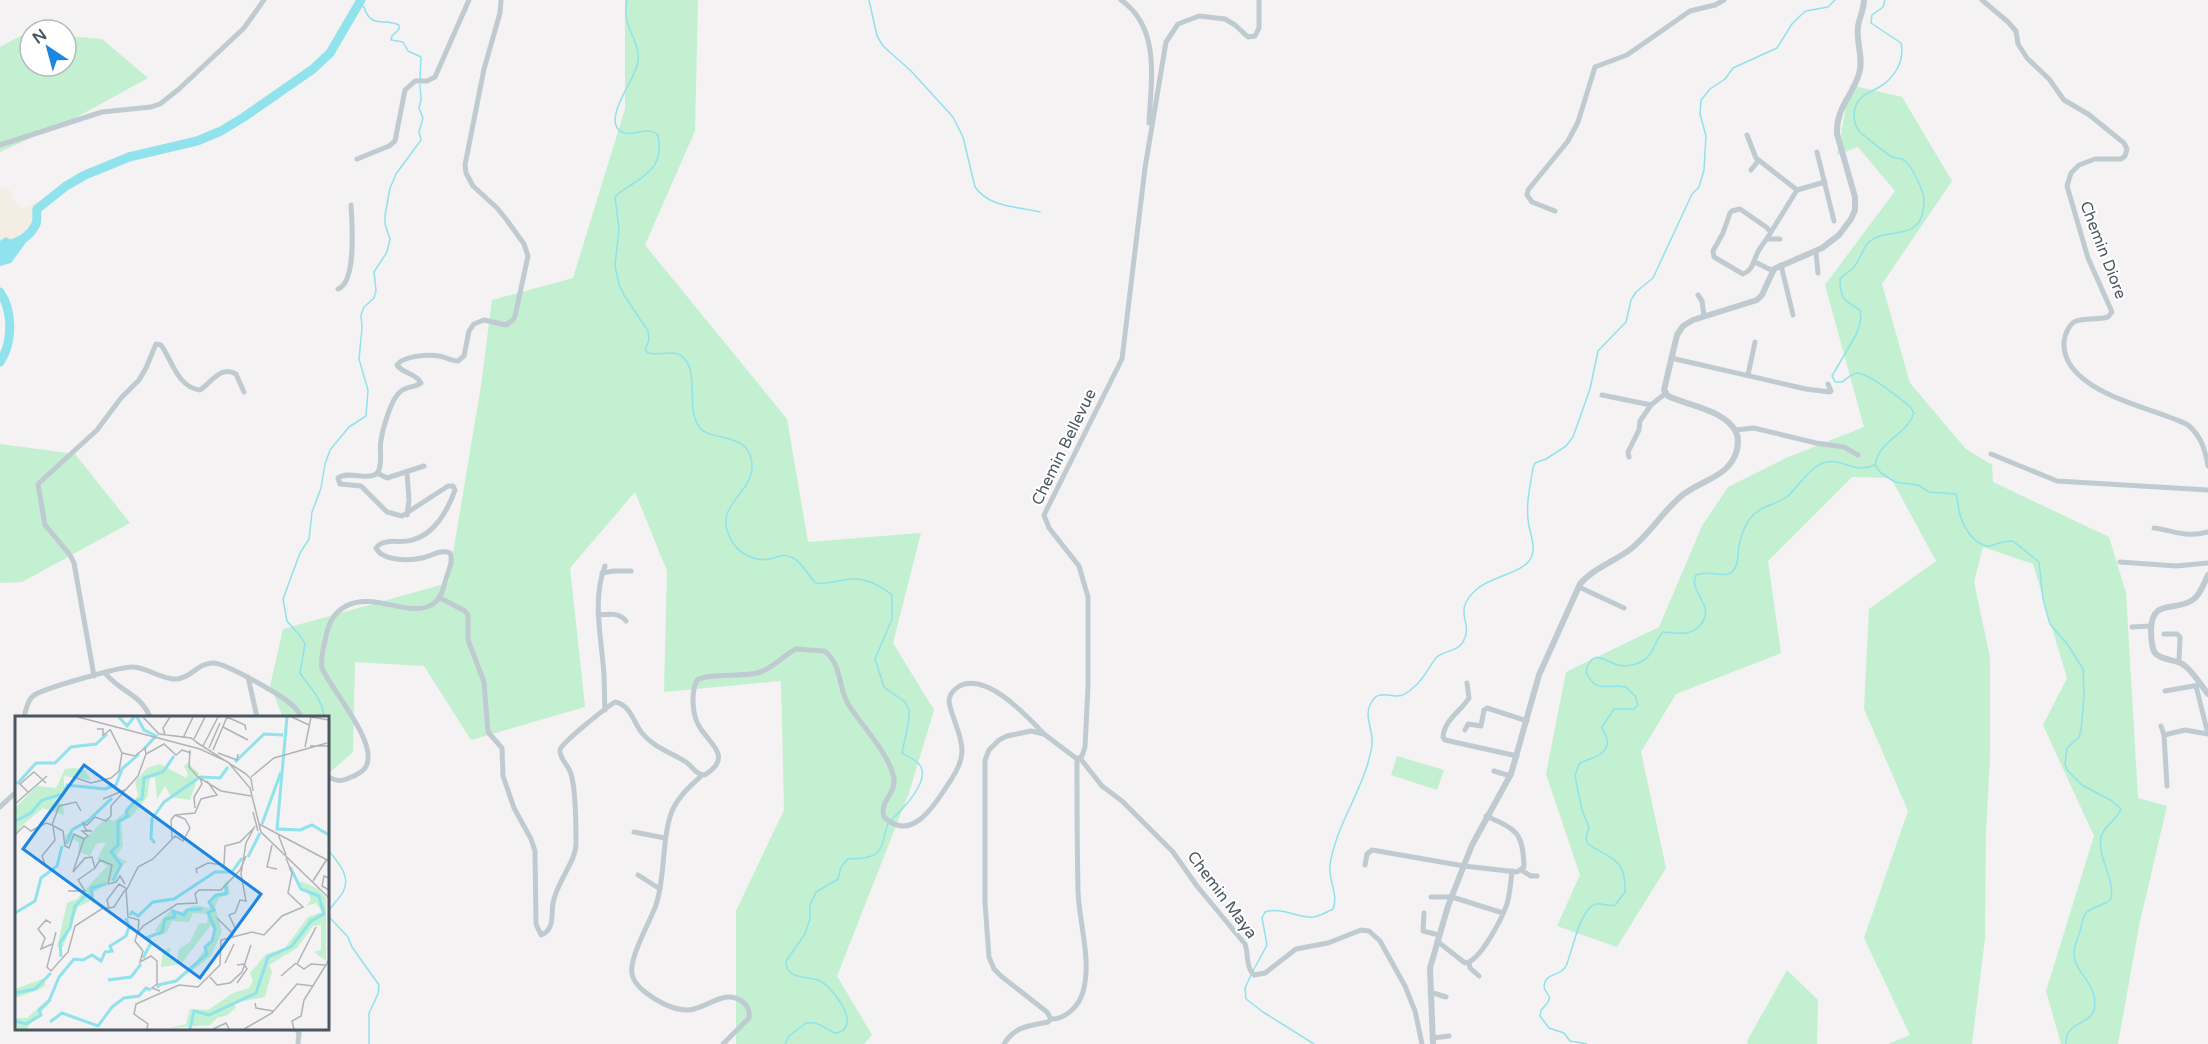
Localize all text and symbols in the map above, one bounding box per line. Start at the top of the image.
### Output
north arrow [18,18,78,78]
text: N [29,25,51,49]
street label: Chemin Diore [2075,198,2131,302]
street label: Chemin Bellevue [1027,386,1101,508]
inset map [15,716,328,1029]
street label: Chemin Maya [1183,847,1261,943]

